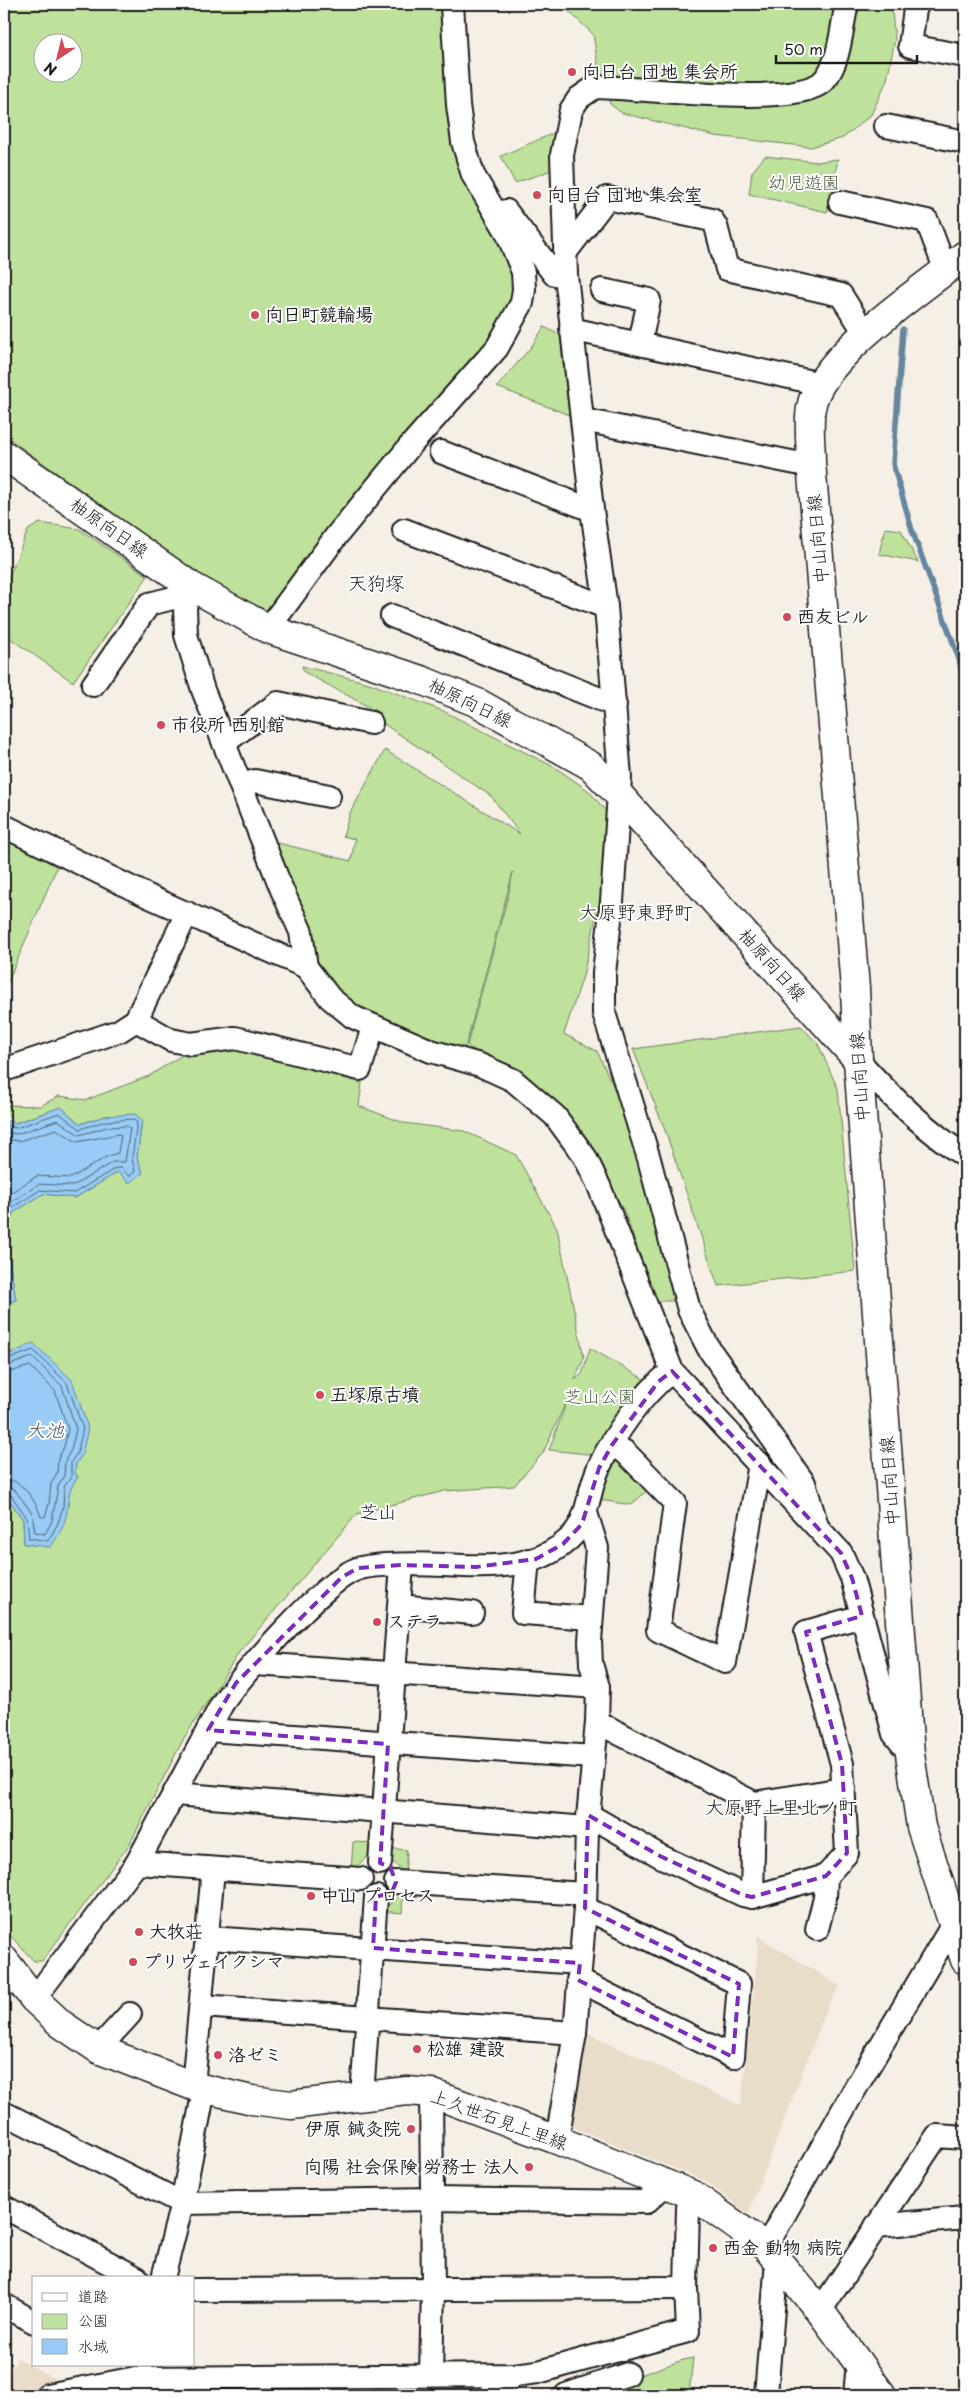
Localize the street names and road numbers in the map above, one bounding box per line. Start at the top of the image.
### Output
street label: 柚原向日線 [65,490,154,564]
street label: 中山向日線 [799,493,834,585]
street label: 柚原向日線 [424,670,517,734]
street label: 柚原向日線 [733,922,813,1006]
street label: 中山向日線 [842,1031,875,1123]
street label: 中山向日線 [872,1435,905,1527]
street label: 上久世石見上里線 [427,2081,572,2156]

